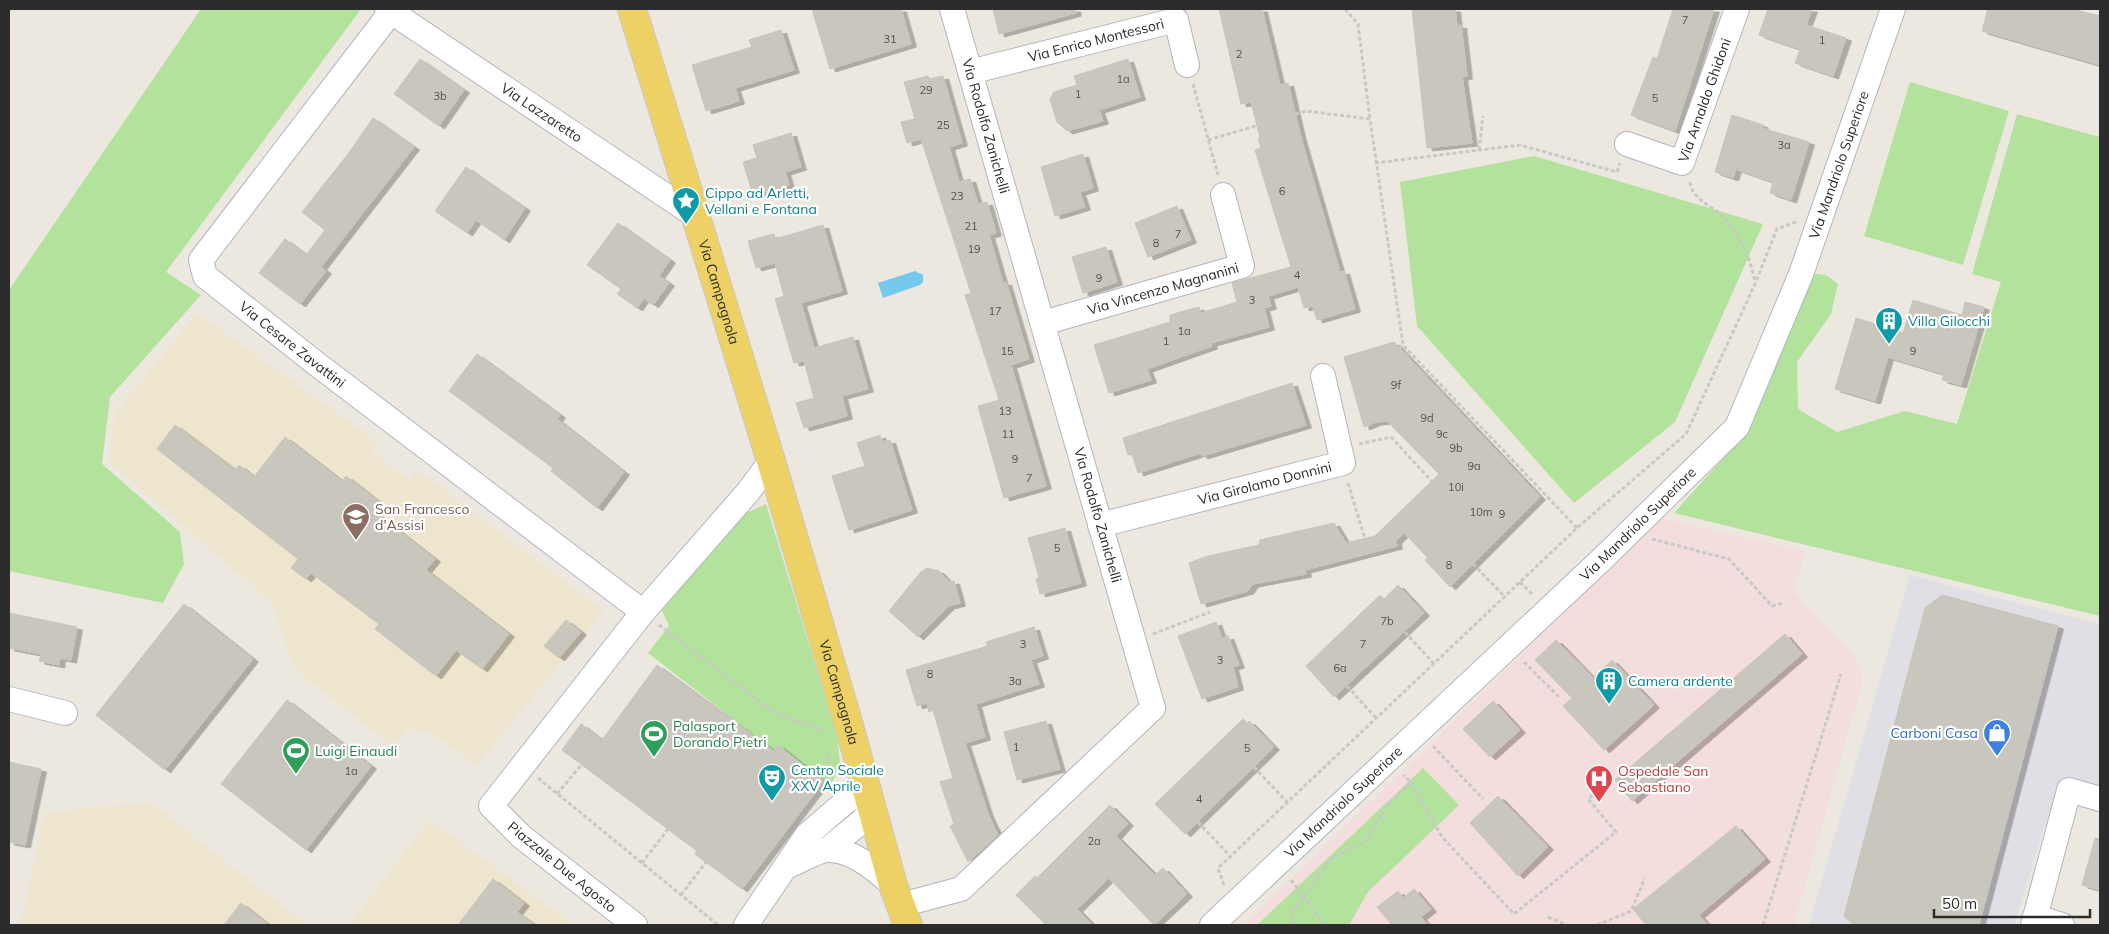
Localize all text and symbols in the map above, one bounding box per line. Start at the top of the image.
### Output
house number: 7 [1682,13,1688,27]
street label: Via Enrico Montessori [1026,14,1166,66]
house number: 31 [883,32,897,46]
house number: 1 [1819,33,1825,47]
street label: Via Arnaldo Ghidoni [1674,36,1735,164]
house number: 2 [1236,47,1243,61]
street label: Via Rodolfo Zanichelli [958,56,1014,196]
house number: 1a [1116,72,1130,86]
street label: Via Lazzaretto [497,79,586,146]
house number: 29 [919,83,933,97]
house number: 1 [1075,87,1081,101]
street label: Via Mandriolo Superiore [1805,88,1873,241]
house number: 3b [433,89,447,103]
house number: 5 [1652,91,1659,105]
house number: 25 [936,118,950,132]
house number: 3a [1777,138,1791,152]
place label: Cippo ad Arletti, Vellani e Fontana [705,184,817,218]
house number: 6 [1279,184,1286,198]
place icon: Cippo ad Arletti, Vellani e Fontana [671,186,701,225]
house number: 23 [950,189,964,203]
house number: 21 [964,219,978,233]
house number: 7 [1175,227,1181,241]
house number: 8 [1153,236,1160,250]
street label: Via Campagnola [694,237,744,346]
house number: 19 [967,242,981,256]
street label: Via Vincenzo Magnanini [1085,258,1241,319]
house number: 4 [1294,268,1301,282]
house number: 9 [1096,271,1102,285]
house number: 3 [1249,293,1255,307]
street label: Via Cesare Zavattini [236,297,349,392]
house number: 17 [988,304,1002,318]
building icon: Villa Gilocchi [1874,306,1904,345]
place label: Villa Gilocchi [1908,312,1990,330]
house number: 1a [1177,324,1191,338]
house number: 1 [1163,334,1169,348]
house number: 15 [1000,344,1014,358]
house number: 9 [1910,344,1916,358]
house number: 9f [1391,378,1401,392]
house number: 13 [998,404,1012,418]
house number: 9d [1420,411,1434,425]
house number: 11 [1001,427,1015,441]
house number: 9c [1436,427,1449,441]
house number: 9b [1449,441,1463,455]
street label: Via Rodolfo Zanichelli [1070,445,1126,585]
house number: 9 [1012,452,1018,466]
street label: Via Girolamo Donnini [1196,457,1333,509]
house number: 9a [1467,459,1481,473]
street label: Via Mandriolo Superiore [1576,463,1700,585]
house number: 7 [1026,471,1032,485]
house number: 10i [1448,480,1464,494]
place label: San Francesco d'Assisi [375,500,469,534]
school or university icon: San Francesco d'Assisi [341,502,371,541]
house number: 10m [1470,505,1492,519]
house number: 9 [1499,507,1505,521]
house number: 5 [1054,541,1061,555]
house number: 8 [1446,558,1453,572]
house number: 7b [1380,614,1394,628]
house number: 3 [1020,637,1026,651]
house number: 7 [1360,637,1366,651]
street label: Via Campagnola [815,638,863,747]
house number: 3 [1217,653,1223,667]
house number: 6a [1333,661,1347,675]
building icon: Camera ardente [1594,666,1624,705]
house number: 8 [927,667,934,681]
place label: Camera ardente [1628,672,1733,690]
house number: 3a [1008,674,1022,688]
place label: Palasport Dorando Pietri [673,717,767,751]
shop icon: Carboni Casa [1982,718,2012,757]
sports icon: Palasport Dorando Pietri [639,719,669,758]
place label: Carboni Casa [1890,724,1978,742]
sports icon: Luigi Einaudi [281,736,311,775]
house number: 1 [1013,740,1019,754]
house number: 5 [1244,741,1251,755]
place label: Luigi Einaudi [315,742,397,760]
street label: Via Mandriolo Superiore [1280,742,1406,862]
place label: Centro Sociale XXV Aprile [791,761,884,795]
place label: Ospedale San Sebastiano [1618,762,1709,796]
theatre icon: Centro Sociale XXV Aprile [757,763,787,802]
house number: 1a [344,764,358,778]
hospital icon: Ospedale San Sebastiano [1584,764,1614,803]
house number: 4 [1196,792,1203,806]
street label: Piazzale Due Agosto [504,818,620,916]
house number: 2a [1087,834,1101,848]
scale bar [1934,886,2090,918]
text: 50 m [1942,894,1977,913]

